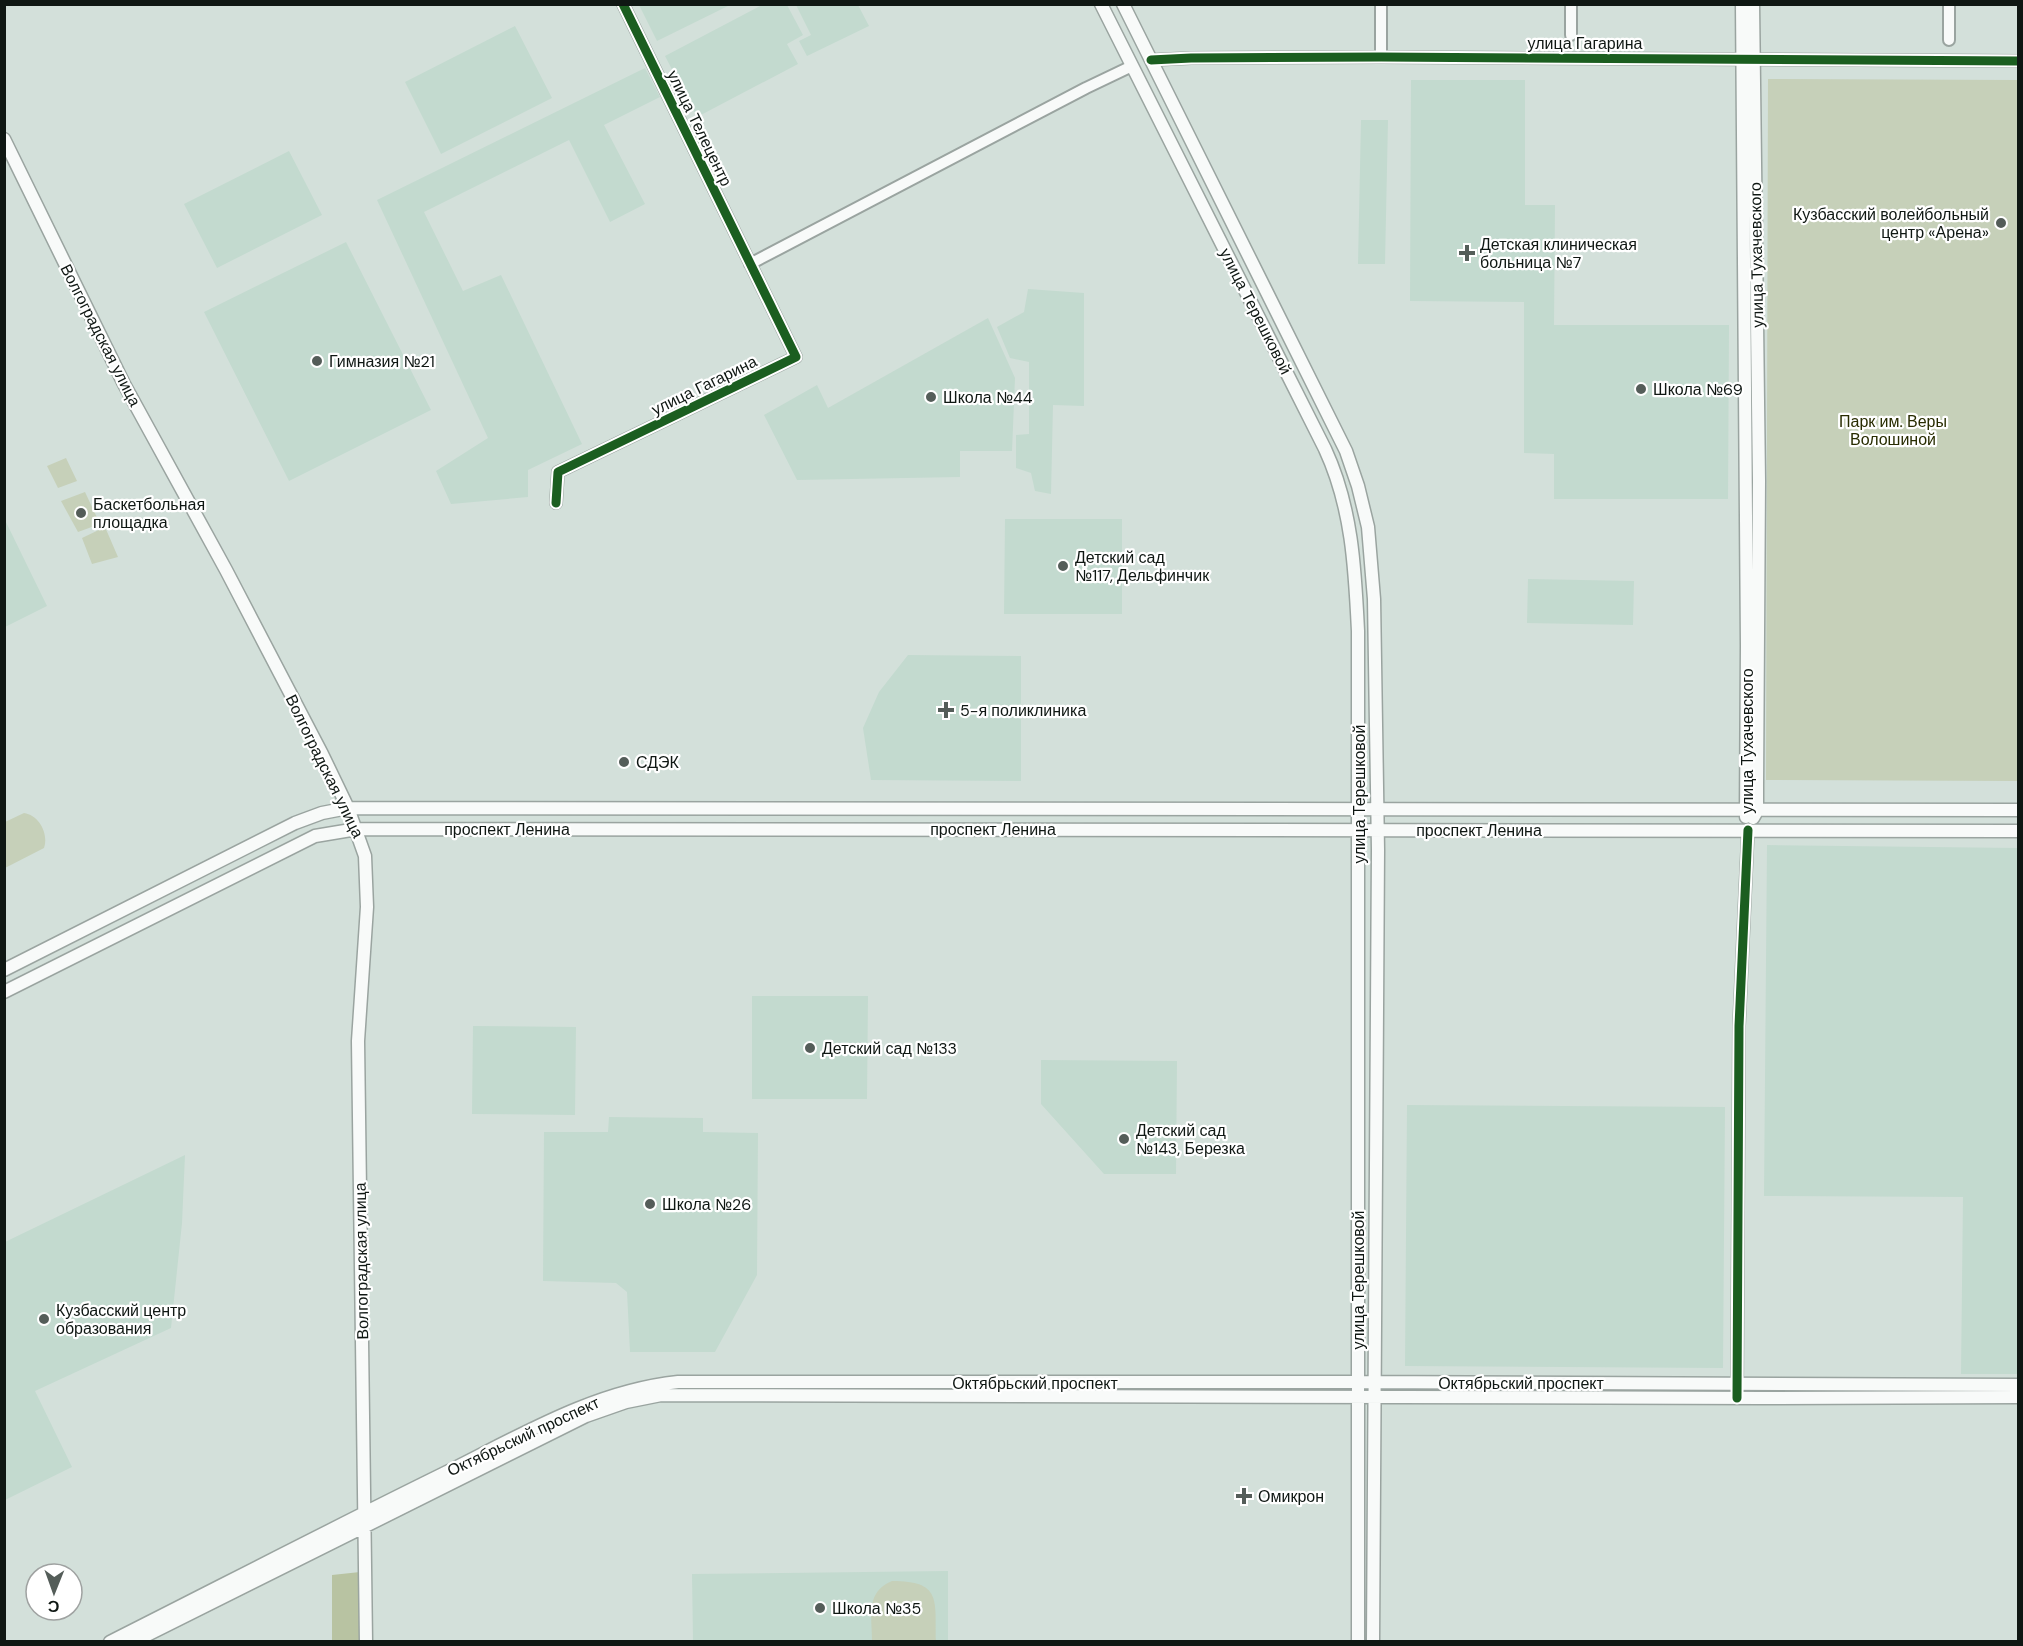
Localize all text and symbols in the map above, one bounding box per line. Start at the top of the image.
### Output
street label: улица Гагарина [1528,33,1643,54]
street label: улица Телецентр [662,67,737,190]
street label: улица Тухачевского [1745,182,1768,328]
place label: Кузбасский волейбольный центр «Арена» [1793,204,1989,243]
marker: Кузбасский волейбольный центр «Арена» [1994,216,2008,230]
place label: Детская клиническая больница №7 [1480,234,1637,273]
marker: Детская клиническая больница №7 [1458,244,1476,262]
street label: улица Терешковой [1215,245,1296,378]
street label: Волгоградская улица [56,260,146,410]
place label: Гимназия №21 [329,351,435,372]
street label: улица Гагарина [648,351,761,420]
marker: Гимназия №21 [310,354,324,368]
place label: Школа №69 [1653,379,1743,400]
marker: Школа №69 [1634,382,1648,396]
place label: Школа №44 [943,387,1033,408]
marker: Школа №44 [924,390,938,404]
park label: Парк им. Веры Волошиной [1839,411,1947,450]
place label: Баскетбольная площадка [93,494,205,533]
marker: Баскетбольная площадка [74,506,88,520]
place label: Детский сад №117, Дельфинчик [1075,547,1210,586]
marker: Детский сад №117, Дельфинчик [1056,559,1070,573]
street label: улица Тухачевского [1737,668,1758,814]
street label: Волгоградская улица [281,691,368,841]
place label: 5-я поликлиника [960,700,1086,721]
marker: 5-я поликлиника [937,701,955,719]
street label: улица Терешковой [1349,725,1370,863]
place label: СДЭК [636,752,680,773]
marker: СДЭК [617,755,631,769]
street label: проспект Ленина [444,819,570,840]
street label: проспект Ленина [930,819,1056,840]
street label: проспект Ленина [1416,820,1542,841]
place label: Детский сад №133 [822,1038,957,1059]
marker: Детский сад №133 [803,1041,817,1055]
place label: Детский сад №143, Березка [1136,1120,1245,1159]
marker: Детский сад №143, Березка [1117,1132,1131,1146]
street label: Волгоградская улица [350,1182,373,1340]
place label: Школа №26 [662,1194,751,1215]
marker: Школа №26 [643,1197,657,1211]
street label: улица Терешковой [1348,1211,1369,1349]
place label: Кузбасский центр образования [56,1300,186,1339]
marker: Кузбасский центр образования [37,1312,51,1326]
street label: Октябрьский проспект [952,1373,1119,1394]
street label: Октябрьский проспект [1438,1373,1605,1394]
street label: Октябрьский проспект [444,1392,603,1481]
place label: Омикрон [1258,1486,1324,1507]
marker: Омикрон [1235,1487,1253,1505]
north arrow [24,1562,84,1622]
text: С [47,1596,60,1617]
place label: Школа №35 [832,1598,921,1619]
marker: Школа №35 [813,1601,827,1615]

